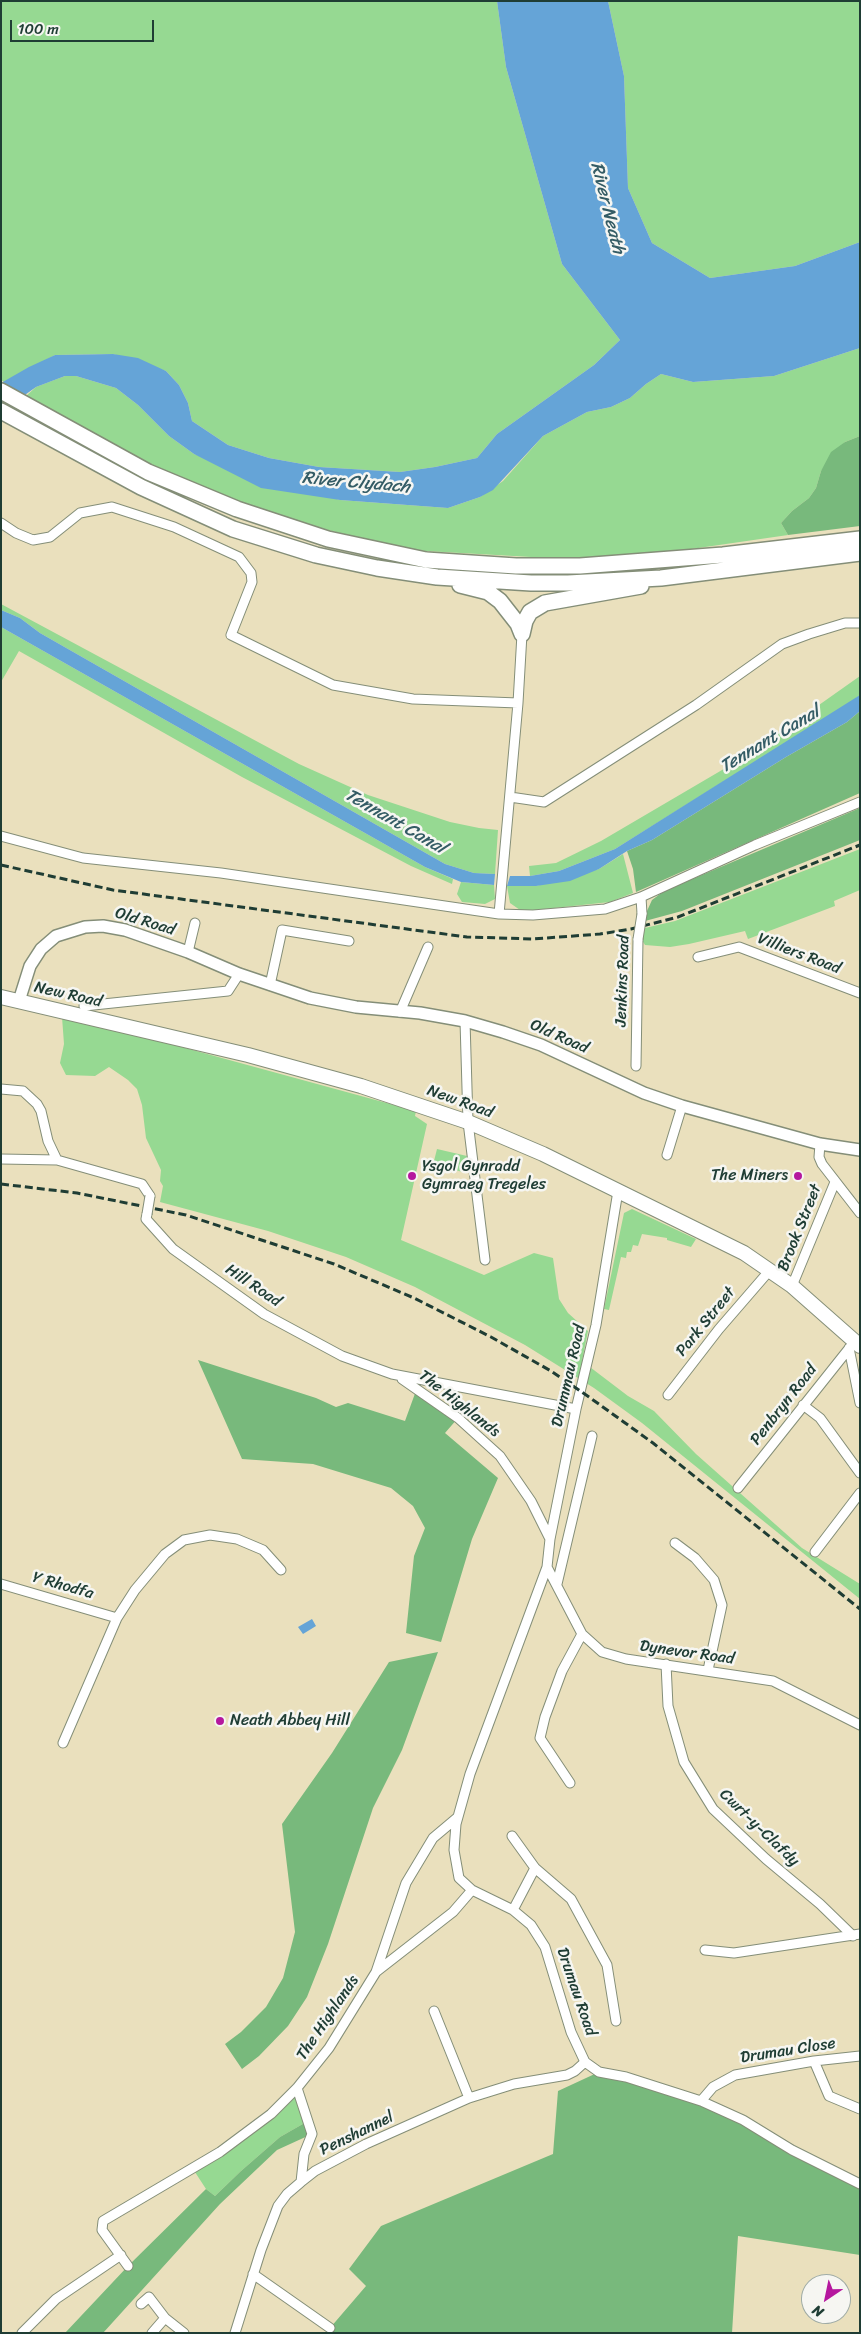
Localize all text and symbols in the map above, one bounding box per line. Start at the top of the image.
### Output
scale bar [12,10,156,42]
text: 100 m [18,16,59,42]
water label: River Neath [585,160,629,256]
water label: River Clydach [301,468,411,498]
water label: Tennant Canal [716,702,824,778]
water label: Tennant Canal [341,785,449,859]
street label: Old Road [113,904,177,940]
street label: Villiers Road [755,929,843,979]
street label: Jenkins Road [612,935,634,1027]
street label: New Road [32,978,104,1012]
street label: Old Road [527,1016,591,1058]
street label: New Road [424,1081,496,1123]
place label: Ysgol Gynradd Gymraeg Tregeles [422,1157,546,1195]
place label: The Miners [711,1166,788,1186]
marker: Ysgol Gynradd Gymraeg Tregeles [406,1170,418,1182]
marker: The Miners [792,1170,804,1182]
street label: Brook Street [774,1182,826,1274]
street label: Hill Road [221,1260,285,1312]
street label: Park Street [672,1284,740,1360]
street label: Drummau Road [548,1323,590,1429]
street label: Penbryn Road [747,1361,821,1449]
street label: The Highlands [414,1366,504,1442]
street label: Y Rhodfa [30,1568,96,1604]
street label: Dynevor Road [638,1637,736,1669]
place label: Neath Abbey Hill [230,1711,350,1731]
marker: Neath Abbey Hill [214,1715,226,1727]
street label: Cwrt-y-Clafdy [715,1785,803,1871]
street label: Drumau Road [552,1945,600,2039]
street label: The Highlands [293,1972,363,2064]
street label: Drumau Close [739,2034,837,2068]
street label: Penshannel [317,2108,397,2160]
north arrow [801,2274,851,2324]
text: N [807,2298,829,2324]

